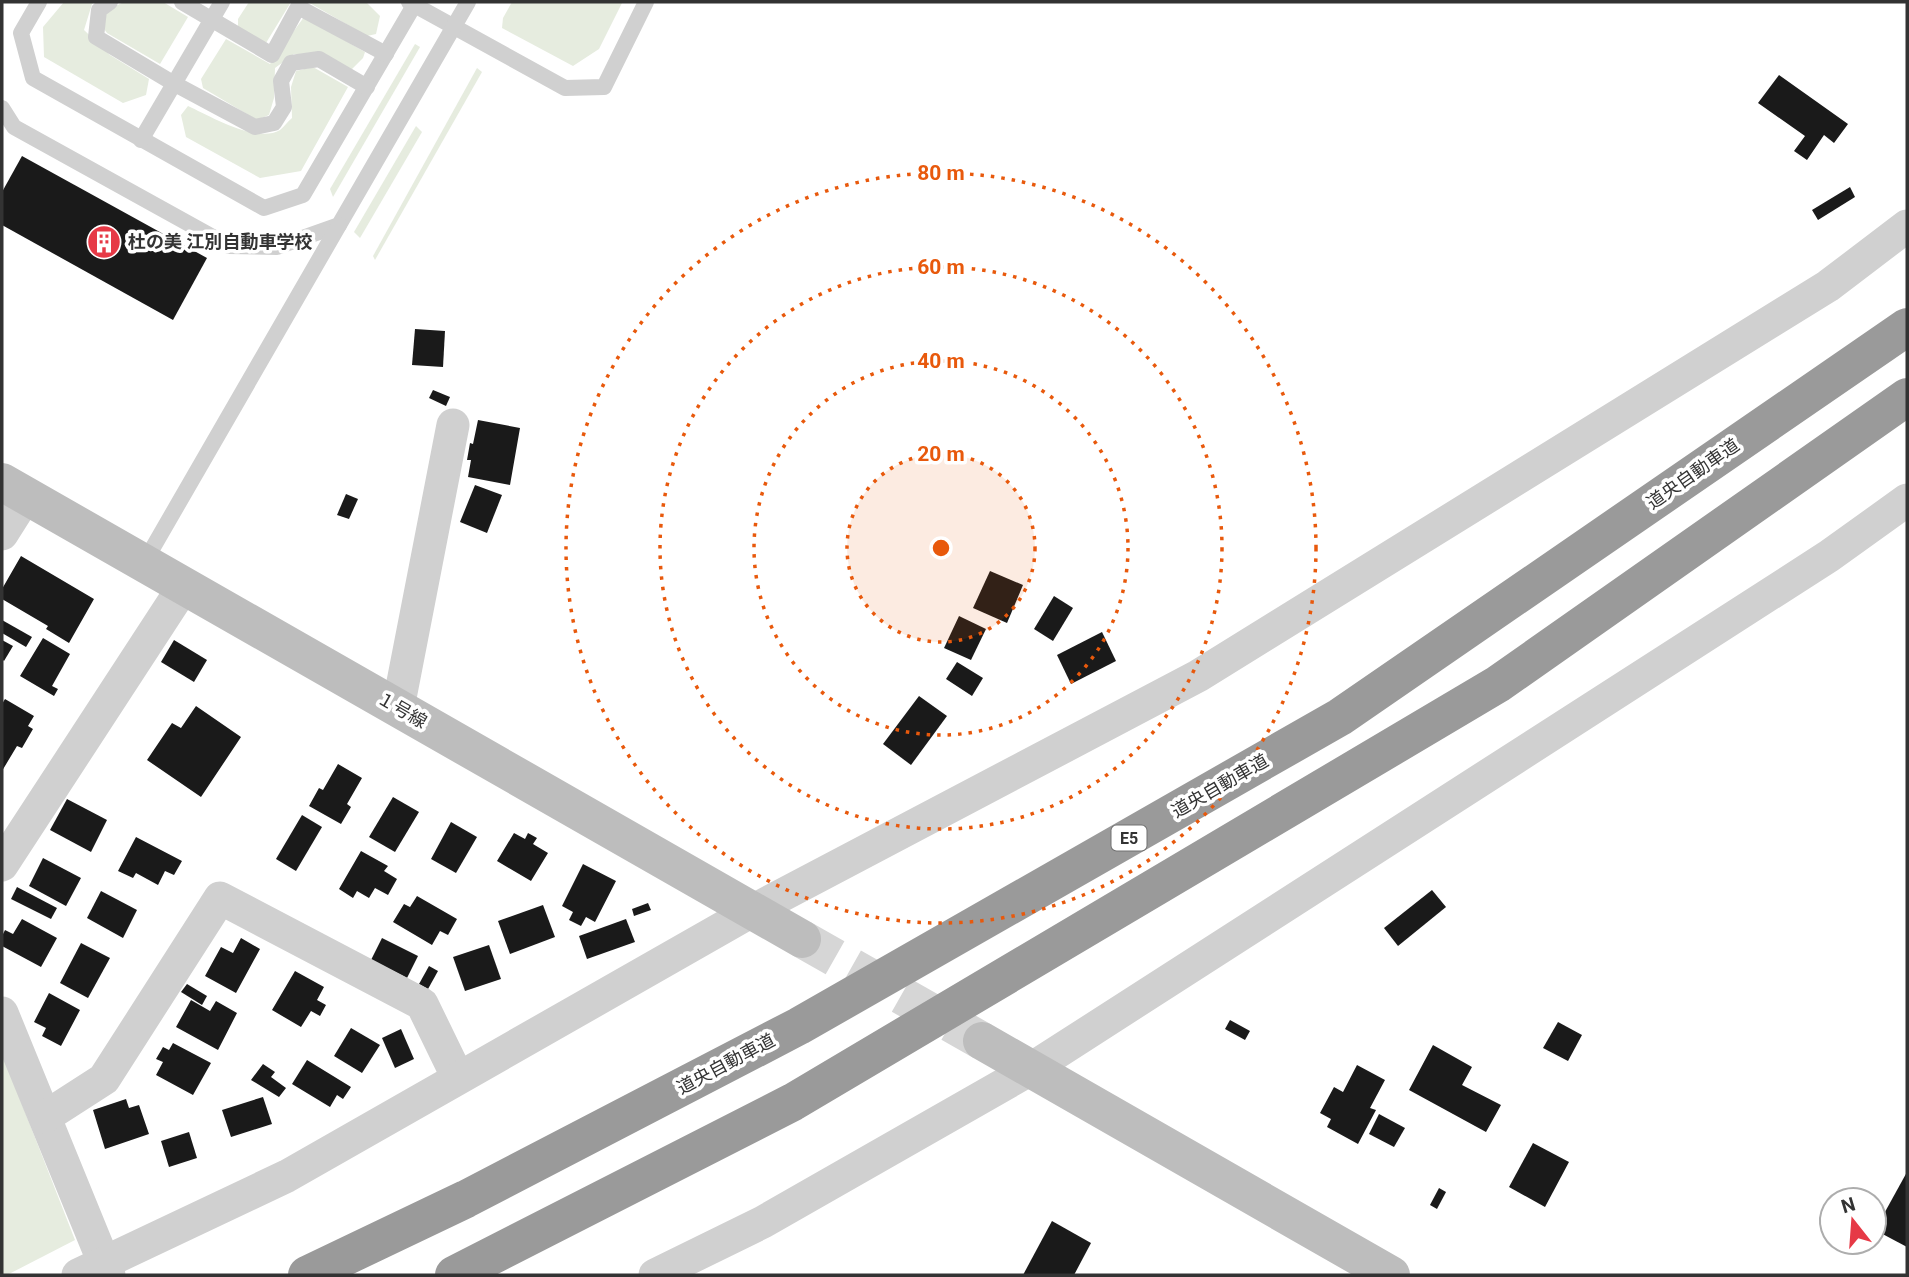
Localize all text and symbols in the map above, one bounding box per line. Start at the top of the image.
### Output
text: 80 m [917,161,965,185]
building icon: 杜の美 江別自動車学校 [85,223,123,261]
place label: 杜の美 江別自動車学校 [128,231,312,252]
text: 60 m [917,255,965,279]
text: 40 m [917,349,965,373]
street label: 道央自動車道 [1642,434,1743,513]
text: 20 m [917,442,965,466]
centre of rings [929,536,953,560]
street label: １号線 [374,687,431,732]
street label: 道央自動車道 [1168,749,1272,822]
road number: E5 [1112,825,1146,850]
street label: 道央自動車道 [673,1029,778,1098]
north arrow [1818,1186,1888,1256]
text: N [1838,1192,1858,1218]

